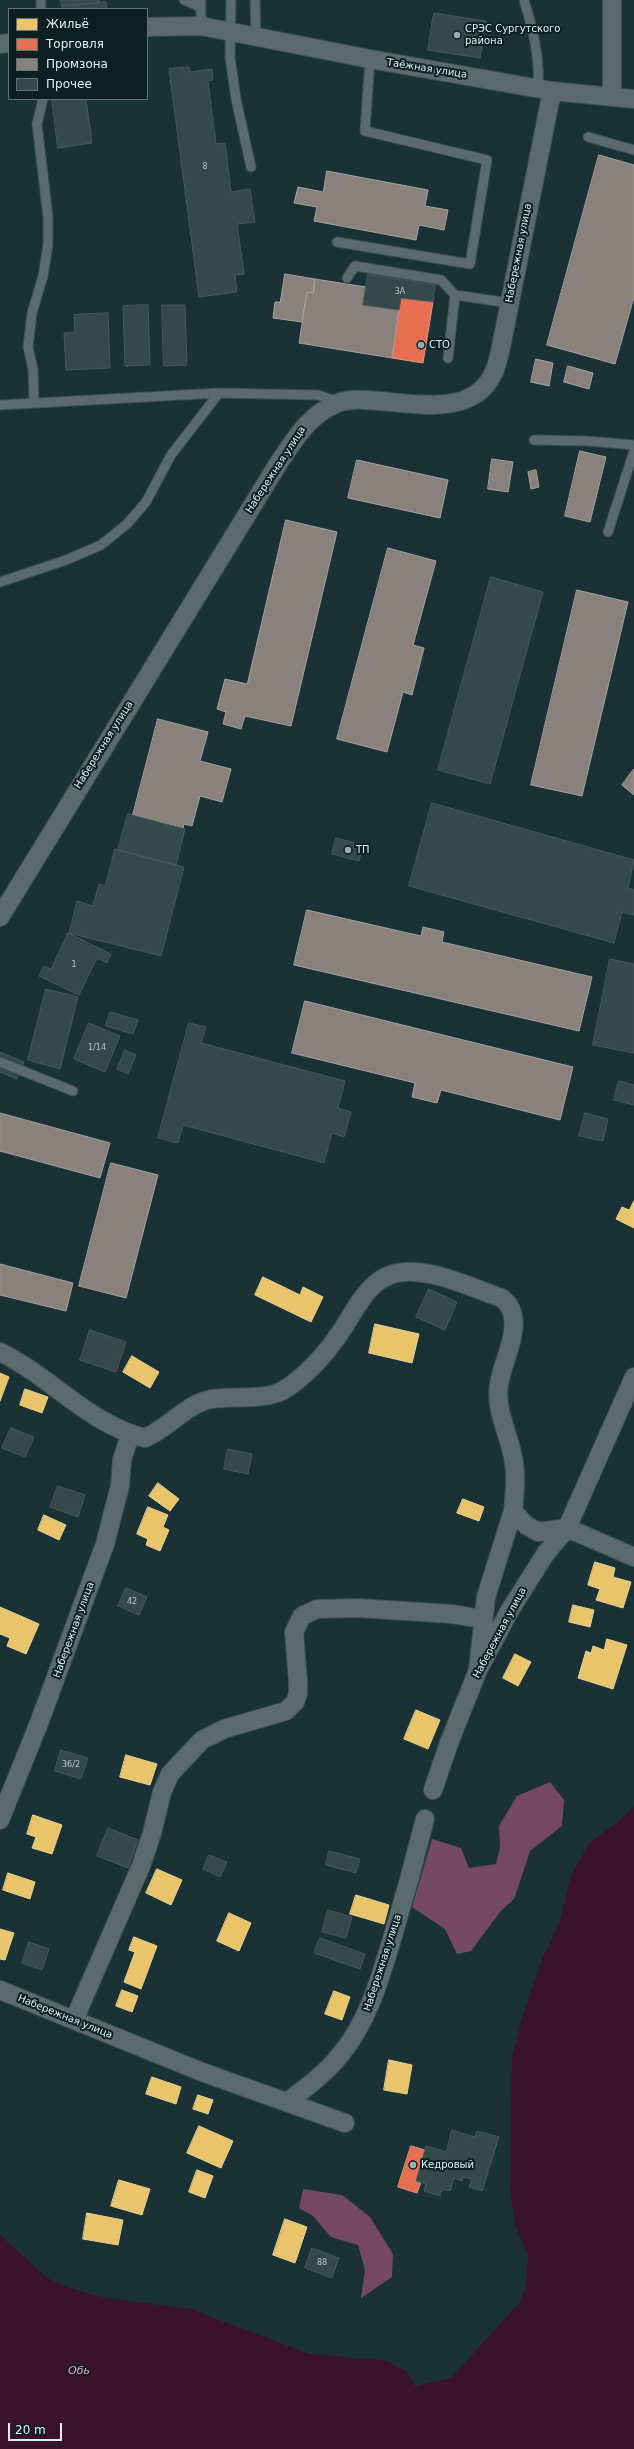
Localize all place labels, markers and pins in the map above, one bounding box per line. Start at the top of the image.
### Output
place label: СРЭС Сургутского района [465,23,560,46]
marker: СРЭС Сургутского района [452,30,462,40]
place label: СТО [429,339,450,351]
marker: СТО [416,340,426,350]
place label: ТП [356,844,370,856]
marker: ТП [343,845,353,855]
place label: Кедровый [421,2159,474,2171]
marker: Кедровый [408,2160,418,2170]

